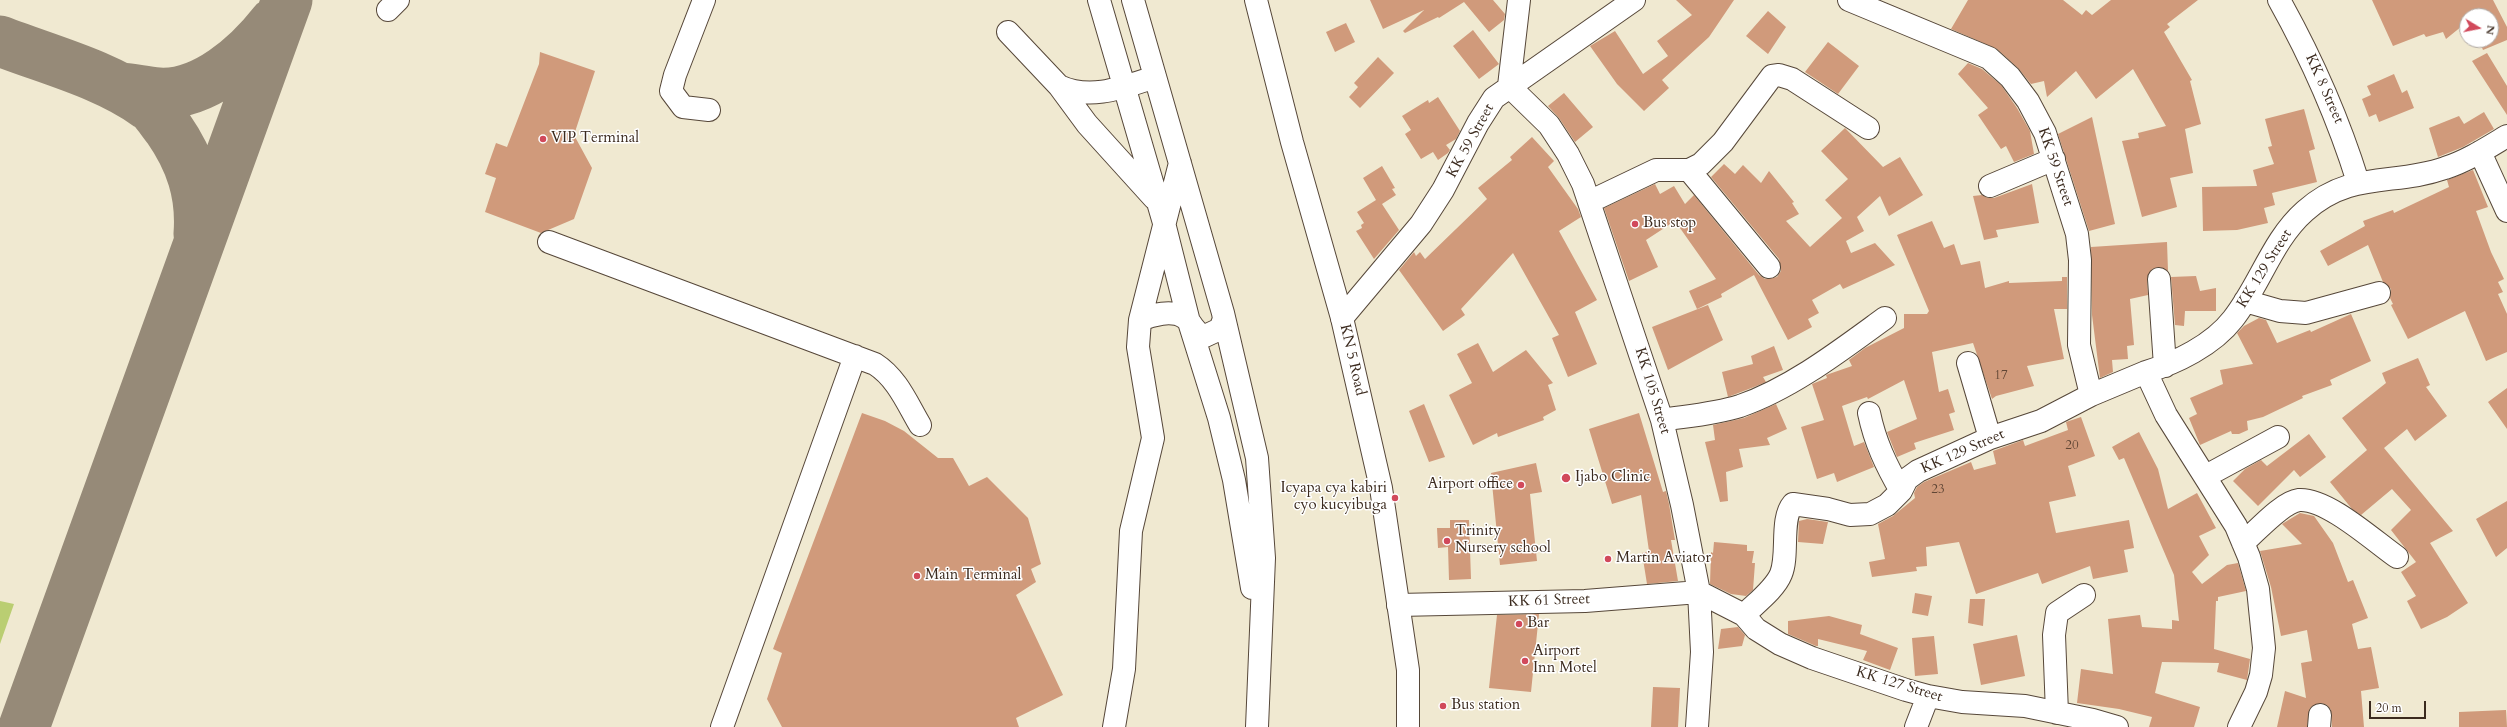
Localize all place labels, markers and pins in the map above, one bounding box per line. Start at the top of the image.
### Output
place label: VIP Terminal [551,130,639,148]
marker: VIP Terminal [538,134,548,144]
place label: Bus stop [1643,215,1696,233]
marker: Bus stop [1630,219,1640,229]
place label: Ijabo Clinic [1575,469,1650,487]
marker: Ijabo Clinic [1560,472,1572,484]
place label: Airport office [1428,476,1513,494]
place label: Icyapa cya kabiri cyo kucyibuga [1280,480,1387,515]
marker: Airport office [1516,480,1526,490]
marker: Icyapa cya kabiri cyo kucyibuga [1390,493,1400,503]
place label: Trinity Nursery school [1455,523,1551,558]
marker: Trinity Nursery school [1442,536,1452,546]
place label: Martin Aviator [1616,550,1711,568]
marker: Martin Aviator [1603,554,1613,564]
place label: Main Terminal [925,567,1021,585]
marker: Main Terminal [912,571,922,581]
place label: Bar [1527,615,1549,633]
marker: Bar [1514,619,1524,629]
place label: Airport Inn Motel [1533,643,1597,678]
marker: Airport Inn Motel [1520,656,1530,666]
place label: Bus station [1451,697,1520,715]
marker: Bus station [1438,701,1448,711]

